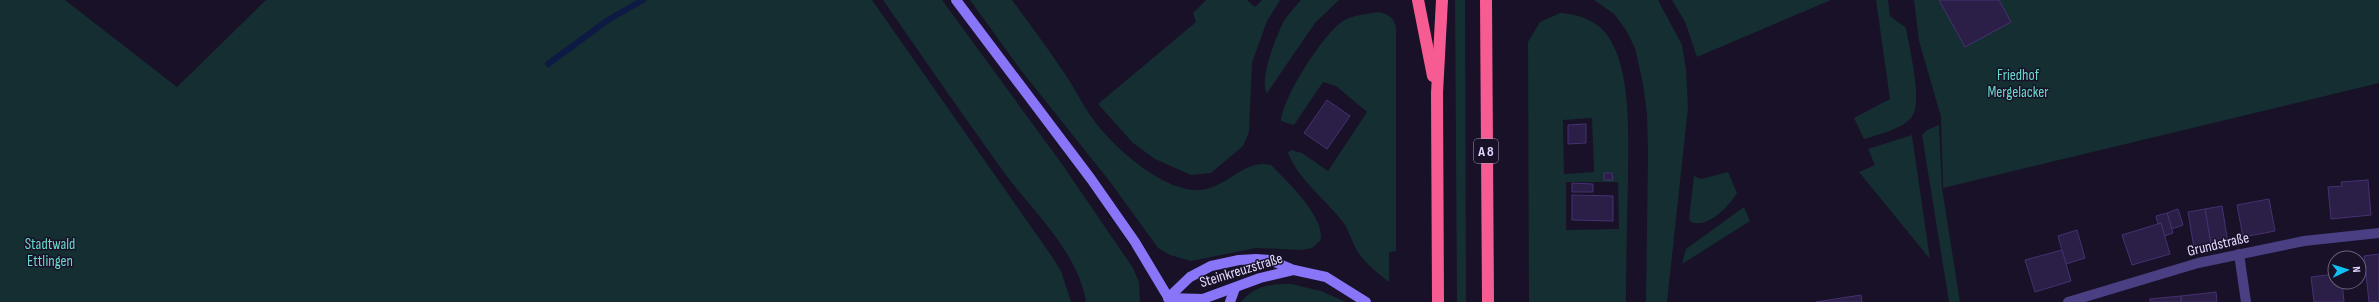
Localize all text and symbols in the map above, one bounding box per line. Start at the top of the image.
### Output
park label: Friedhof Mergelacker [1987,66,2049,102]
road number: A 8 [1474,139,1498,163]
street label: Grundstraße [2185,228,2251,261]
park label: Stadtwald Ettlingen [25,235,75,271]
street label: Steinkreuzstraße [1197,249,1285,292]
north arrow [2327,250,2367,290]
text: N [2350,266,2363,273]

